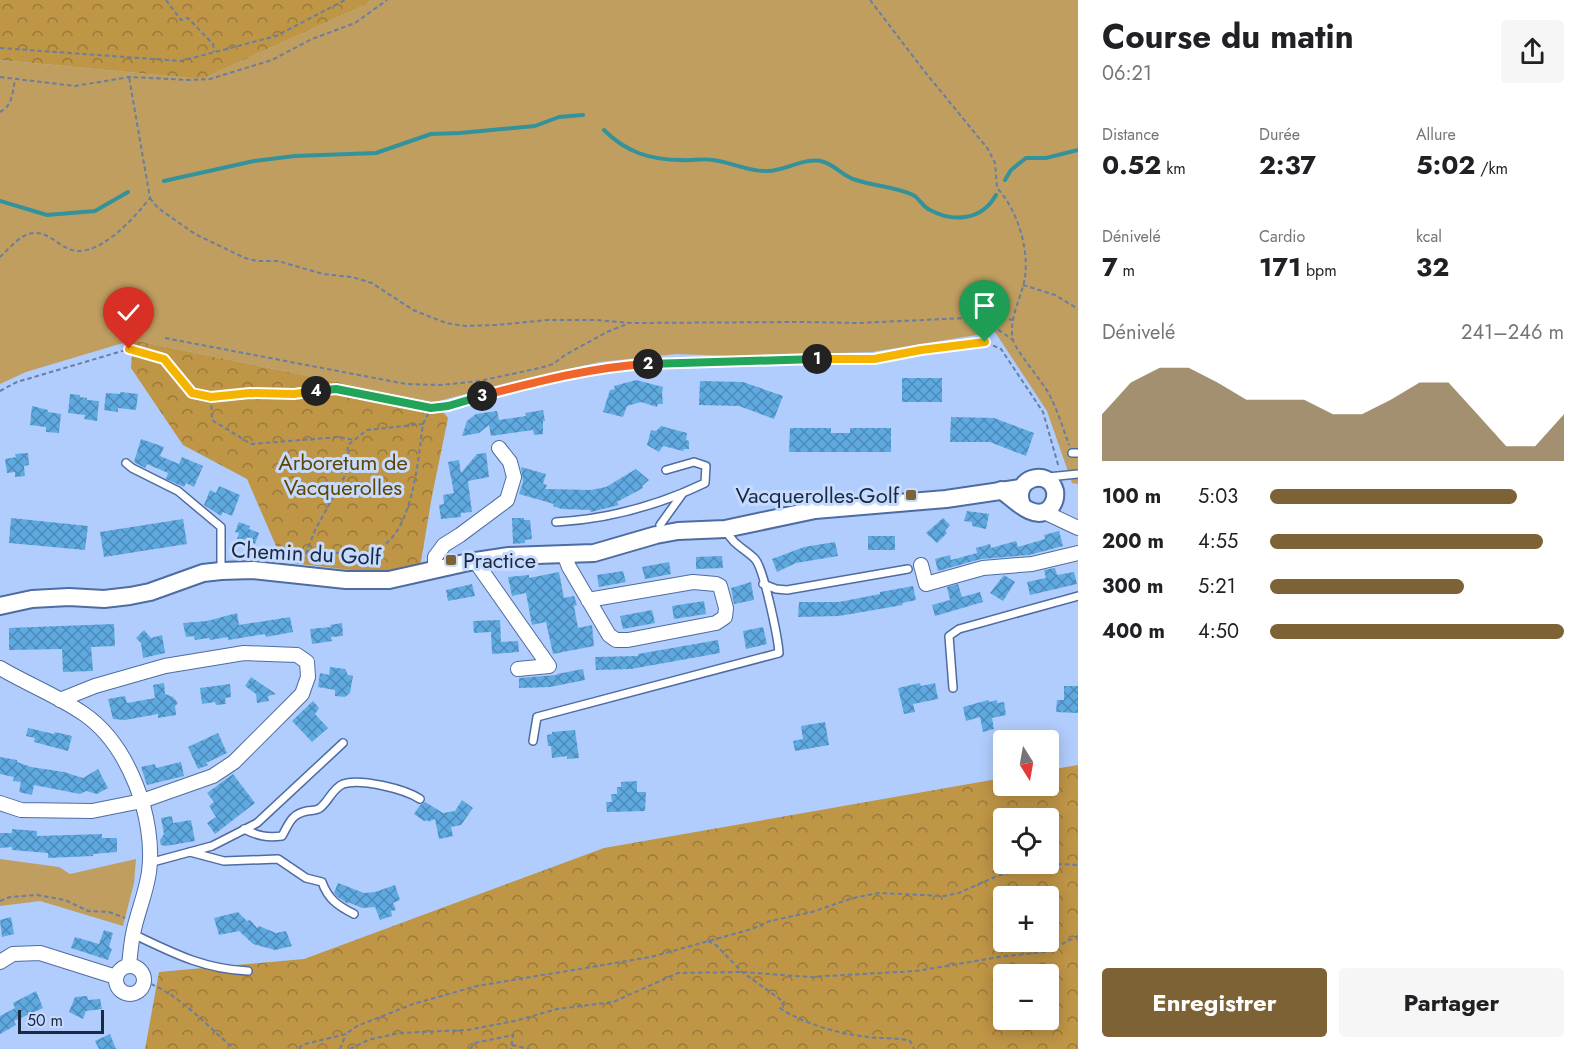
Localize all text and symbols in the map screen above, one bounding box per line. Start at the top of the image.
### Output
text: Course du matin [1102,13,1354,60]
button: share [1501,20,1564,83]
text: 06:21 [1102,59,1152,88]
text: Distance [1102,123,1159,146]
text: Durée [1259,123,1300,146]
text: Allure [1416,123,1456,146]
text: 0.52 [1102,146,1161,184]
text: 2:37 [1259,146,1316,184]
text: 5:02 [1416,146,1475,184]
text: km [1161,157,1186,180]
text: /km [1475,157,1508,180]
text: Dénivelé [1102,225,1161,248]
text: Cardio [1259,225,1305,248]
text: kcal [1416,225,1442,248]
text: 7 [1102,248,1118,286]
text: 171 [1259,248,1301,286]
text: 32 [1416,248,1449,286]
text: m [1118,259,1135,282]
text: bpm [1301,259,1337,282]
pin [959,280,1010,342]
pin [103,287,154,349]
icon: arrive [968,289,1001,322]
icon: check [112,296,145,329]
text: Dénivelé [1102,318,1175,347]
text: 241–246 m [1461,318,1564,347]
pin: 1 [802,344,832,374]
text: 1 [813,347,821,370]
pin: 2 [633,349,663,379]
text: 2 [643,352,653,375]
pin: 4 [301,376,331,406]
text: 4 [310,379,322,402]
pin: 3 [467,381,497,411]
text: 3 [477,384,487,407]
park label: Arboretum de Vacquerolles [278,446,408,503]
place label: Vacquerolles-Golf [736,479,900,511]
text: 100 m [1102,482,1161,511]
text: 5:03 [1198,482,1238,511]
marker: Vacquerolles-Golf [904,488,918,502]
text: 200 m [1102,527,1164,556]
text: 4:55 [1198,527,1238,556]
street label: Chemin du Golf [230,533,382,573]
place label: Practice [463,544,536,576]
marker: Practice [444,553,458,567]
text: 300 m [1102,572,1163,601]
text: 5:21 [1198,572,1236,601]
text: 400 m [1102,617,1165,646]
text: 4:50 [1198,617,1239,646]
north arrow [993,730,1059,796]
map controls [993,730,1059,1030]
button: locate [993,808,1059,874]
button: + [993,886,1059,952]
button: − [993,964,1059,1030]
button: Enregistrer [1102,968,1327,1037]
button: Partager [1339,968,1564,1037]
scale bar [18,1007,104,1034]
text: 50 m [27,1009,63,1032]

